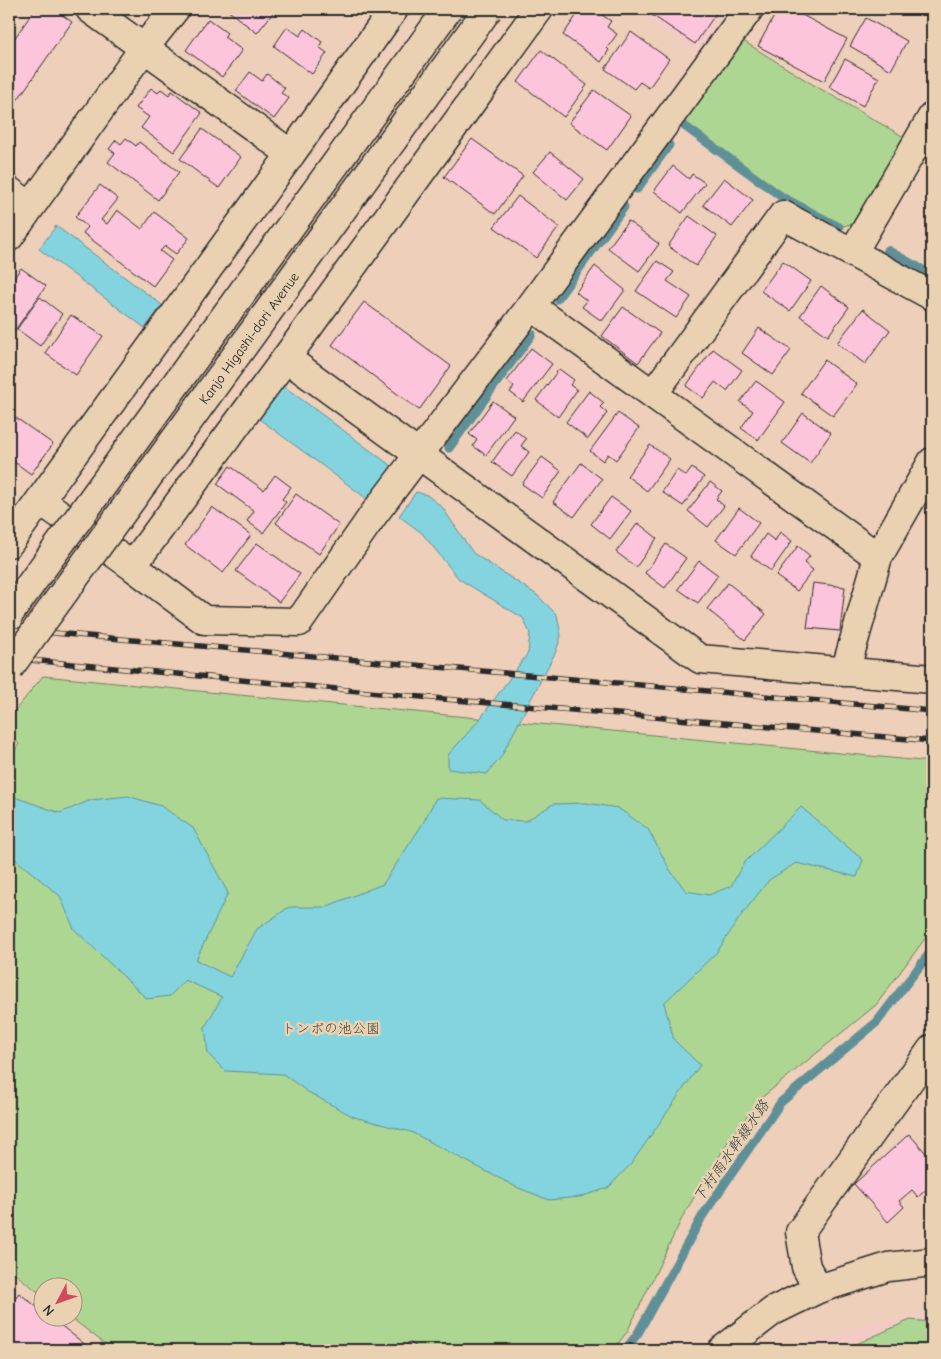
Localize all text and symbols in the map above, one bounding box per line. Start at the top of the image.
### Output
street label: Kanjo Higashi-dori Avenue [196,269,303,408]
park label: トンボの池公園 [282,1020,380,1037]
water label: 下村雨水幹線水路 [689,1096,773,1205]
north arrow [32,1276,82,1326]
text: N [39,1301,58,1319]

